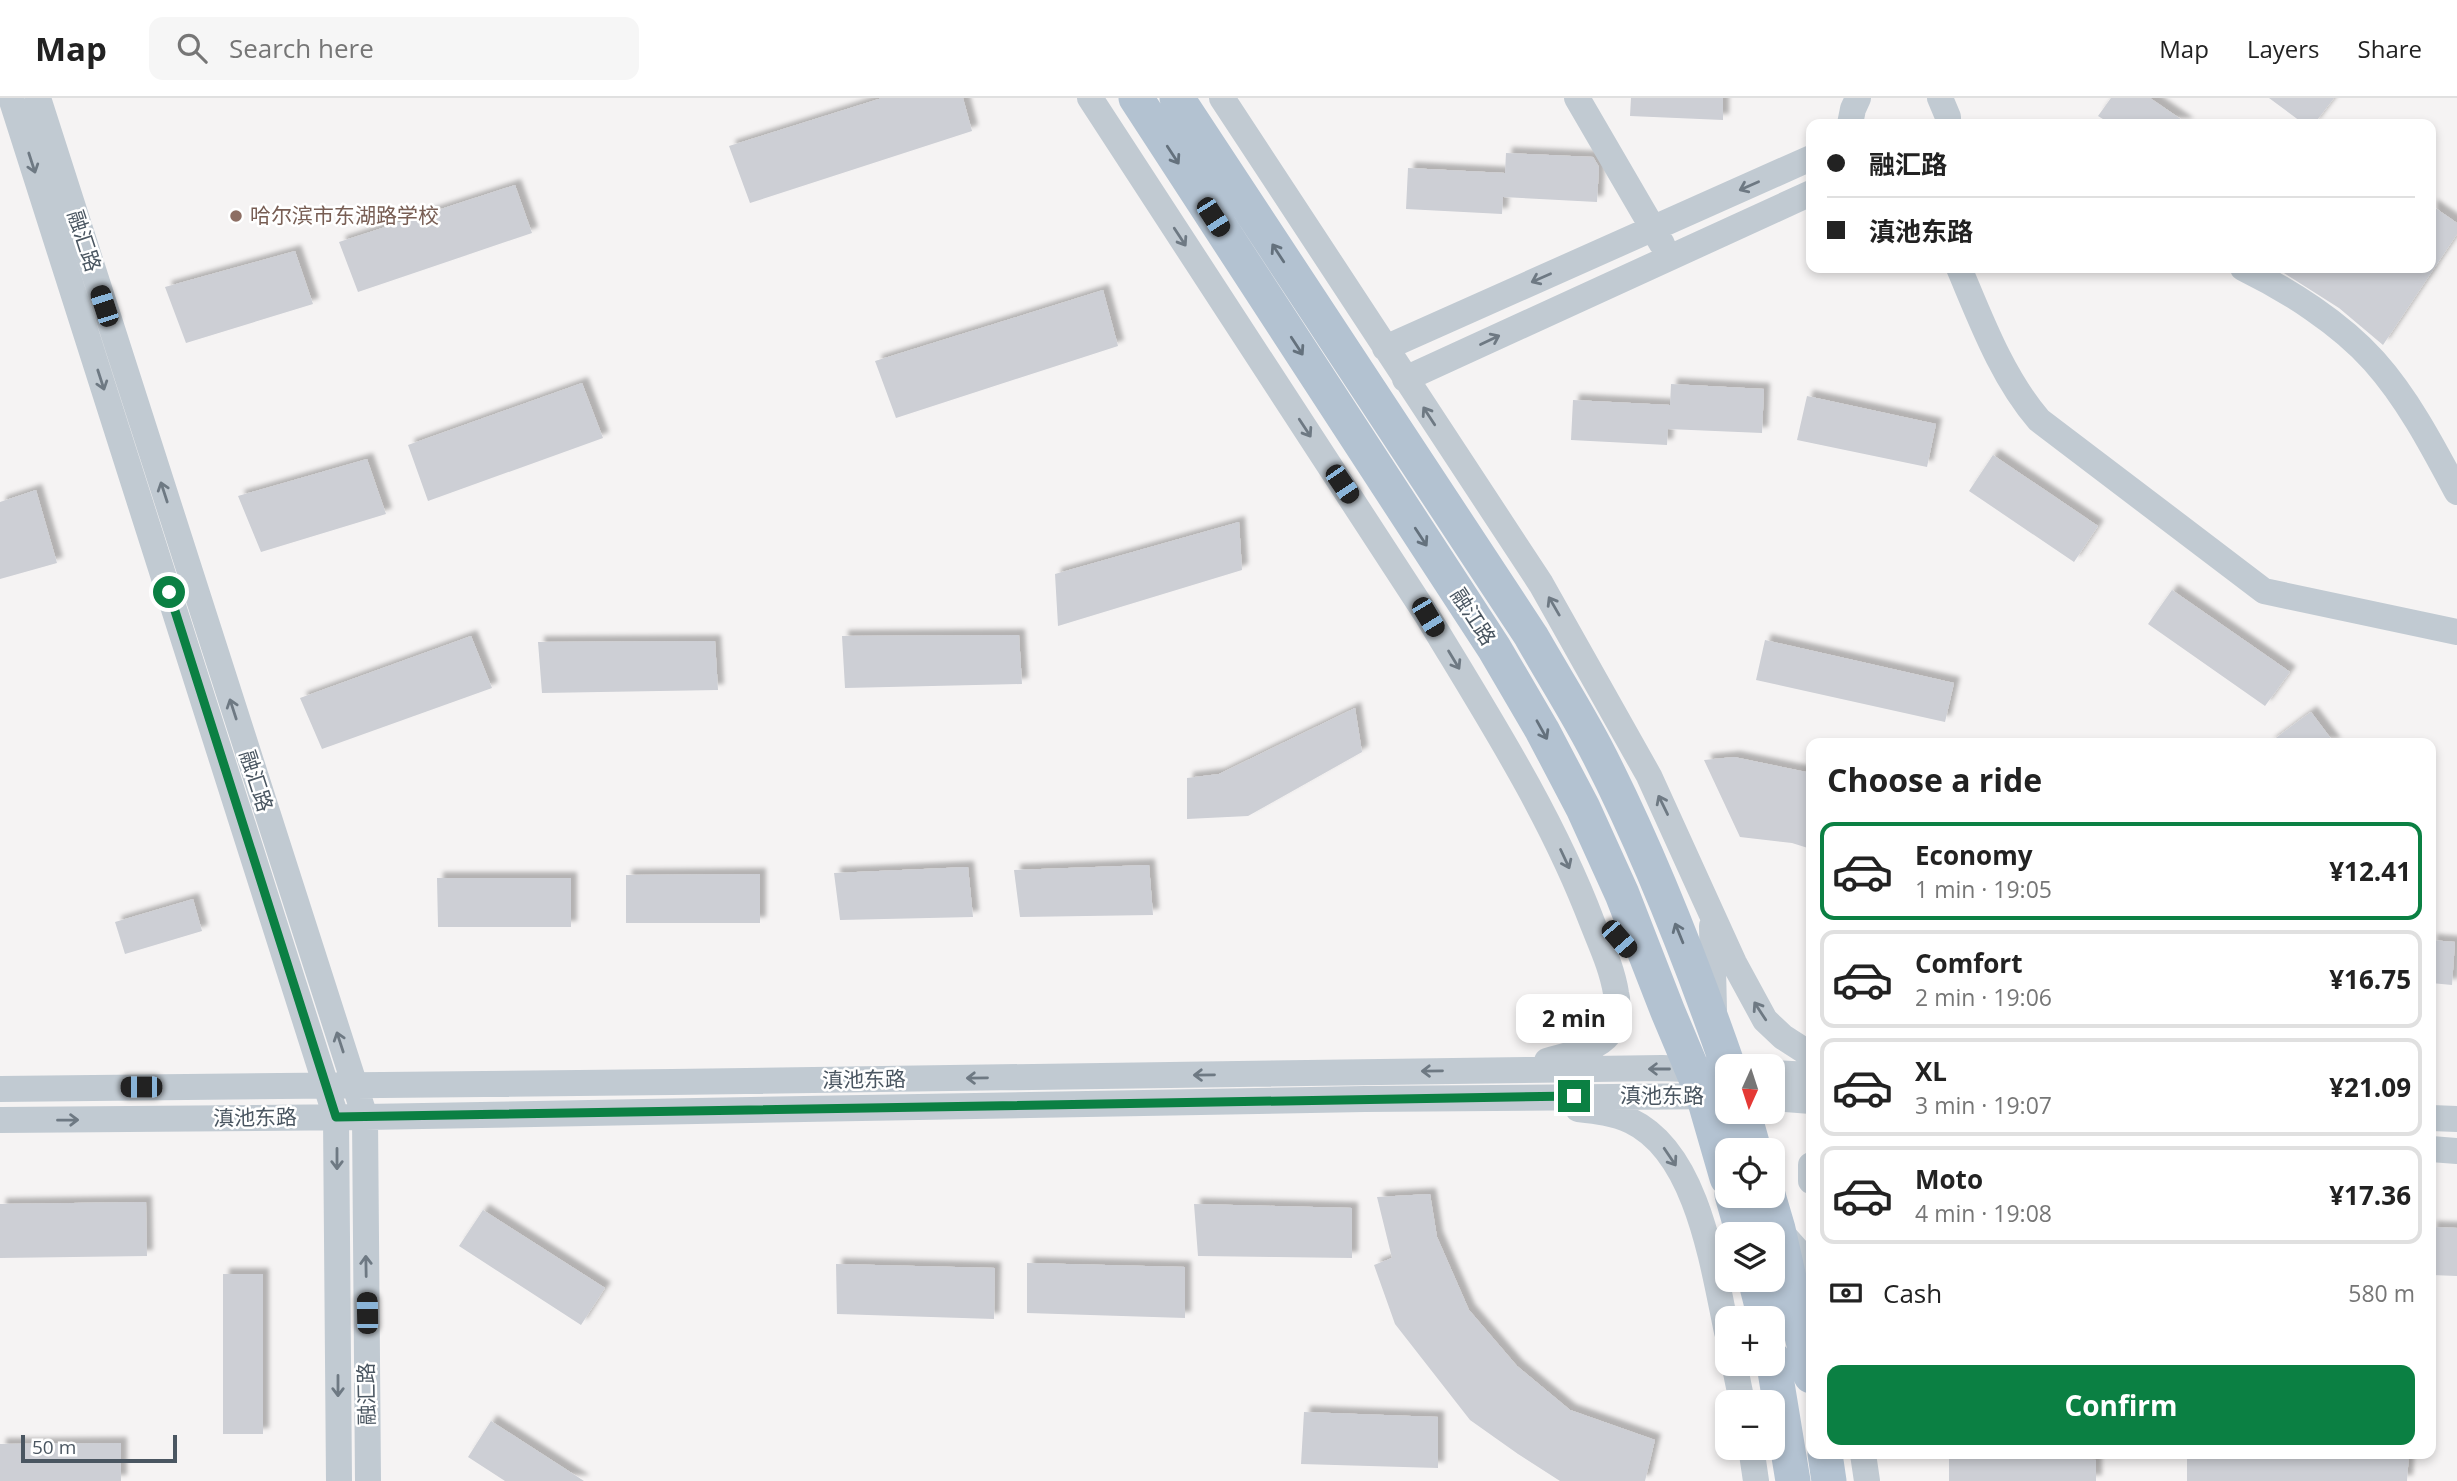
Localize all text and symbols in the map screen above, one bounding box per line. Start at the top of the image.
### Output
search box [149,17,639,80]
text: Map [35,26,107,71]
icon: search [173,29,211,67]
text: Search here [229,30,374,66]
text: Map [2159,32,2209,65]
text: Layers [2247,32,2320,65]
text: Share [2358,32,2422,65]
one-way arrow [1166,145,1180,165]
text: 融汇路 [1869,146,1947,182]
one-way arrow [26,152,39,174]
one-way arrow [1739,180,1760,193]
car [1193,194,1234,240]
place label: 哈尔滨市东湖路学校 [250,201,439,229]
street label: 融汇路 [62,206,108,275]
marker: 哈尔滨市东湖路学校 [228,208,244,224]
text: 滇池东路 [1869,213,1973,249]
one-way arrow [1173,227,1188,246]
one-way arrow [1271,243,1285,263]
one-way arrow [1531,273,1552,286]
car [88,283,121,329]
one-way arrow [1479,333,1500,347]
one-way arrow [1289,336,1304,355]
one-way arrow [96,368,108,390]
one-way arrow [1422,407,1437,426]
one-way arrow [1297,418,1312,437]
car [1322,461,1363,507]
one-way arrow [157,482,169,504]
one-way arrow [1414,526,1428,546]
route start [153,576,185,608]
street label: 融江路 [1445,582,1503,650]
car [1409,594,1448,640]
one-way arrow [1547,596,1560,617]
one-way arrow [1447,650,1461,670]
one-way arrow [226,698,239,720]
one-way arrow [1535,719,1549,739]
street label: 融汇路 [234,746,280,815]
text: Choose a ride [1827,758,2042,801]
one-way arrow [1656,795,1670,816]
text: Economy [1915,837,2033,873]
icon: car [1831,840,1894,903]
one-way arrow [1558,848,1572,869]
text: ¥12.41 [2329,853,2411,889]
text: 1 min · 19:05 [1915,873,2052,905]
car [1598,916,1641,962]
one-way arrow [1671,922,1684,944]
text: Comfort [1915,945,2022,981]
icon: car [1831,948,1894,1011]
text: ¥16.75 [2329,961,2411,997]
text: 2 min · 19:06 [1915,981,2052,1013]
callout: 2 min [1516,995,1632,1044]
text: 2 min [1542,1002,1606,1034]
one-way arrow [1753,1002,1768,1021]
one-way arrow [332,1032,345,1054]
text: XL [1915,1053,1947,1089]
north arrow [1715,1054,1785,1124]
map controls [1715,1054,1785,1460]
icon: car [1831,1056,1894,1119]
one-way arrow [1648,1062,1671,1075]
street label: 滇池东路 [822,1064,906,1094]
one-way arrow [1420,1065,1443,1078]
one-way arrow [1193,1068,1216,1082]
text: ¥21.09 [2329,1069,2411,1105]
one-way arrow [965,1071,988,1085]
car [121,1077,163,1098]
route end [1558,1080,1590,1112]
street label: 滇池东路 [1620,1081,1704,1109]
text: 3 min · 19:07 [1915,1089,2052,1121]
street label: 滇池东路 [213,1102,297,1132]
one-way arrow [56,1113,79,1127]
button: locate [1715,1138,1785,1208]
one-way arrow [330,1147,344,1170]
one-way arrow [1663,1147,1677,1166]
text: Moto [1915,1161,1983,1197]
icon: car [1831,1164,1894,1227]
text: ¥17.36 [2329,1177,2411,1213]
text: 4 min · 19:08 [1915,1197,2052,1229]
button: layers [1715,1222,1785,1292]
one-way arrow [359,1255,373,1278]
icon: cash [1827,1274,1865,1312]
text: Cash [1883,1275,1942,1311]
text: 580 m [2348,1277,2415,1309]
car [357,1292,378,1334]
button: + [1715,1306,1785,1376]
street label: 融汇路 [351,1362,381,1426]
button: Confirm [1827,1365,2415,1445]
one-way arrow [331,1374,345,1397]
button: − [1715,1390,1785,1460]
scale bar [21,1432,177,1464]
text: 50 m [32,1434,76,1460]

